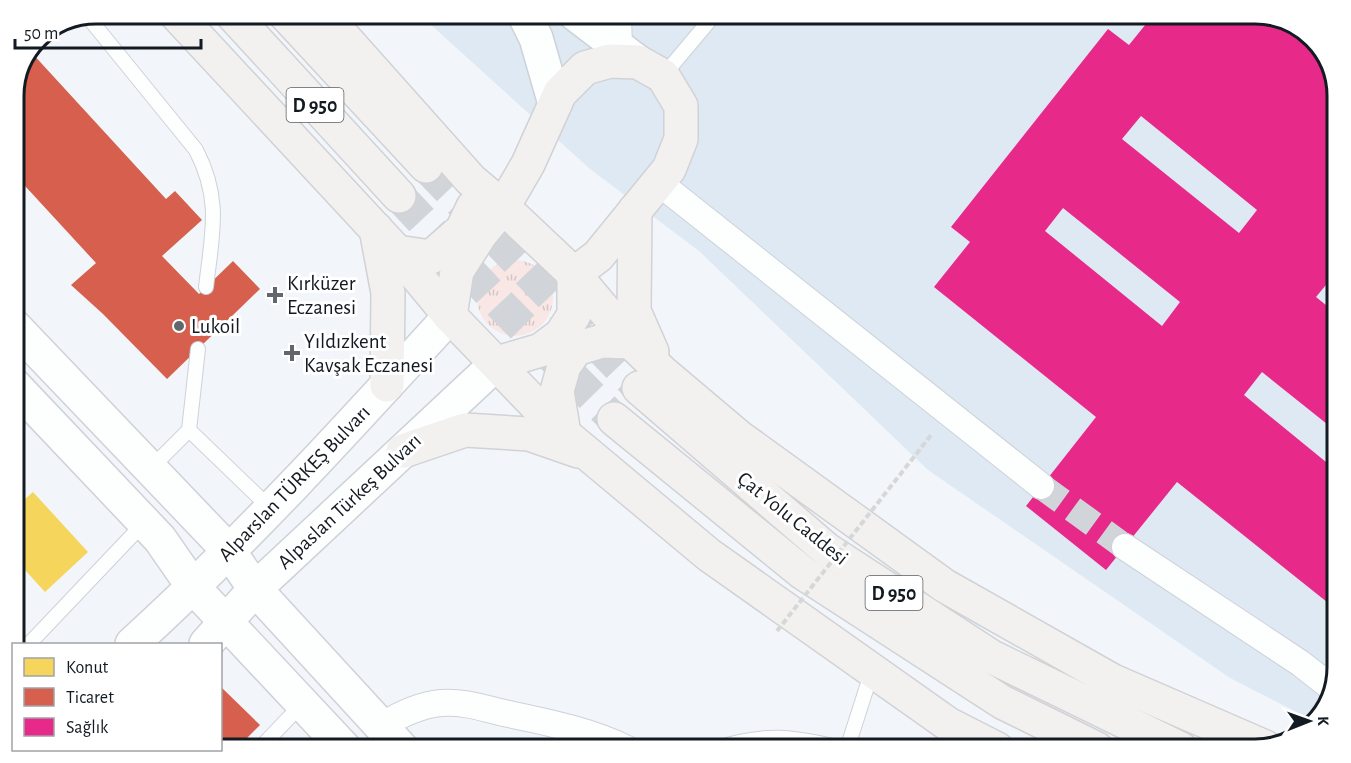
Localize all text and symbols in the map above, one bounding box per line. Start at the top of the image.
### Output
scale bar [15,12,201,50]
text: 50 m [24,25,58,43]
road number: D 950 [286,88,344,122]
place label: Kırküzer Eczanesi [287,273,356,318]
marker: Kırküzer Eczanesi [268,288,282,302]
place label: Lukoil [191,316,240,337]
marker: Lukoil [172,319,186,333]
place label: Yıldızkent Kavşak Eczanesi [304,331,433,376]
marker: Yıldızkent Kavşak Eczanesi [285,346,299,360]
street label: Alparslan TÜRKEŞ Bulvarı [214,400,374,566]
street label: Alpaslan Türkeş Bulvarı [274,430,425,573]
street label: Çat Yolu Caddesi [734,468,852,569]
road number: D 950 [866,576,922,610]
legend [12,643,222,751]
text: Konut [66,659,109,677]
text: Ticaret [66,689,114,707]
north arrow [1279,691,1339,751]
text: K [1315,716,1331,726]
text: Sağlık [66,719,109,737]

